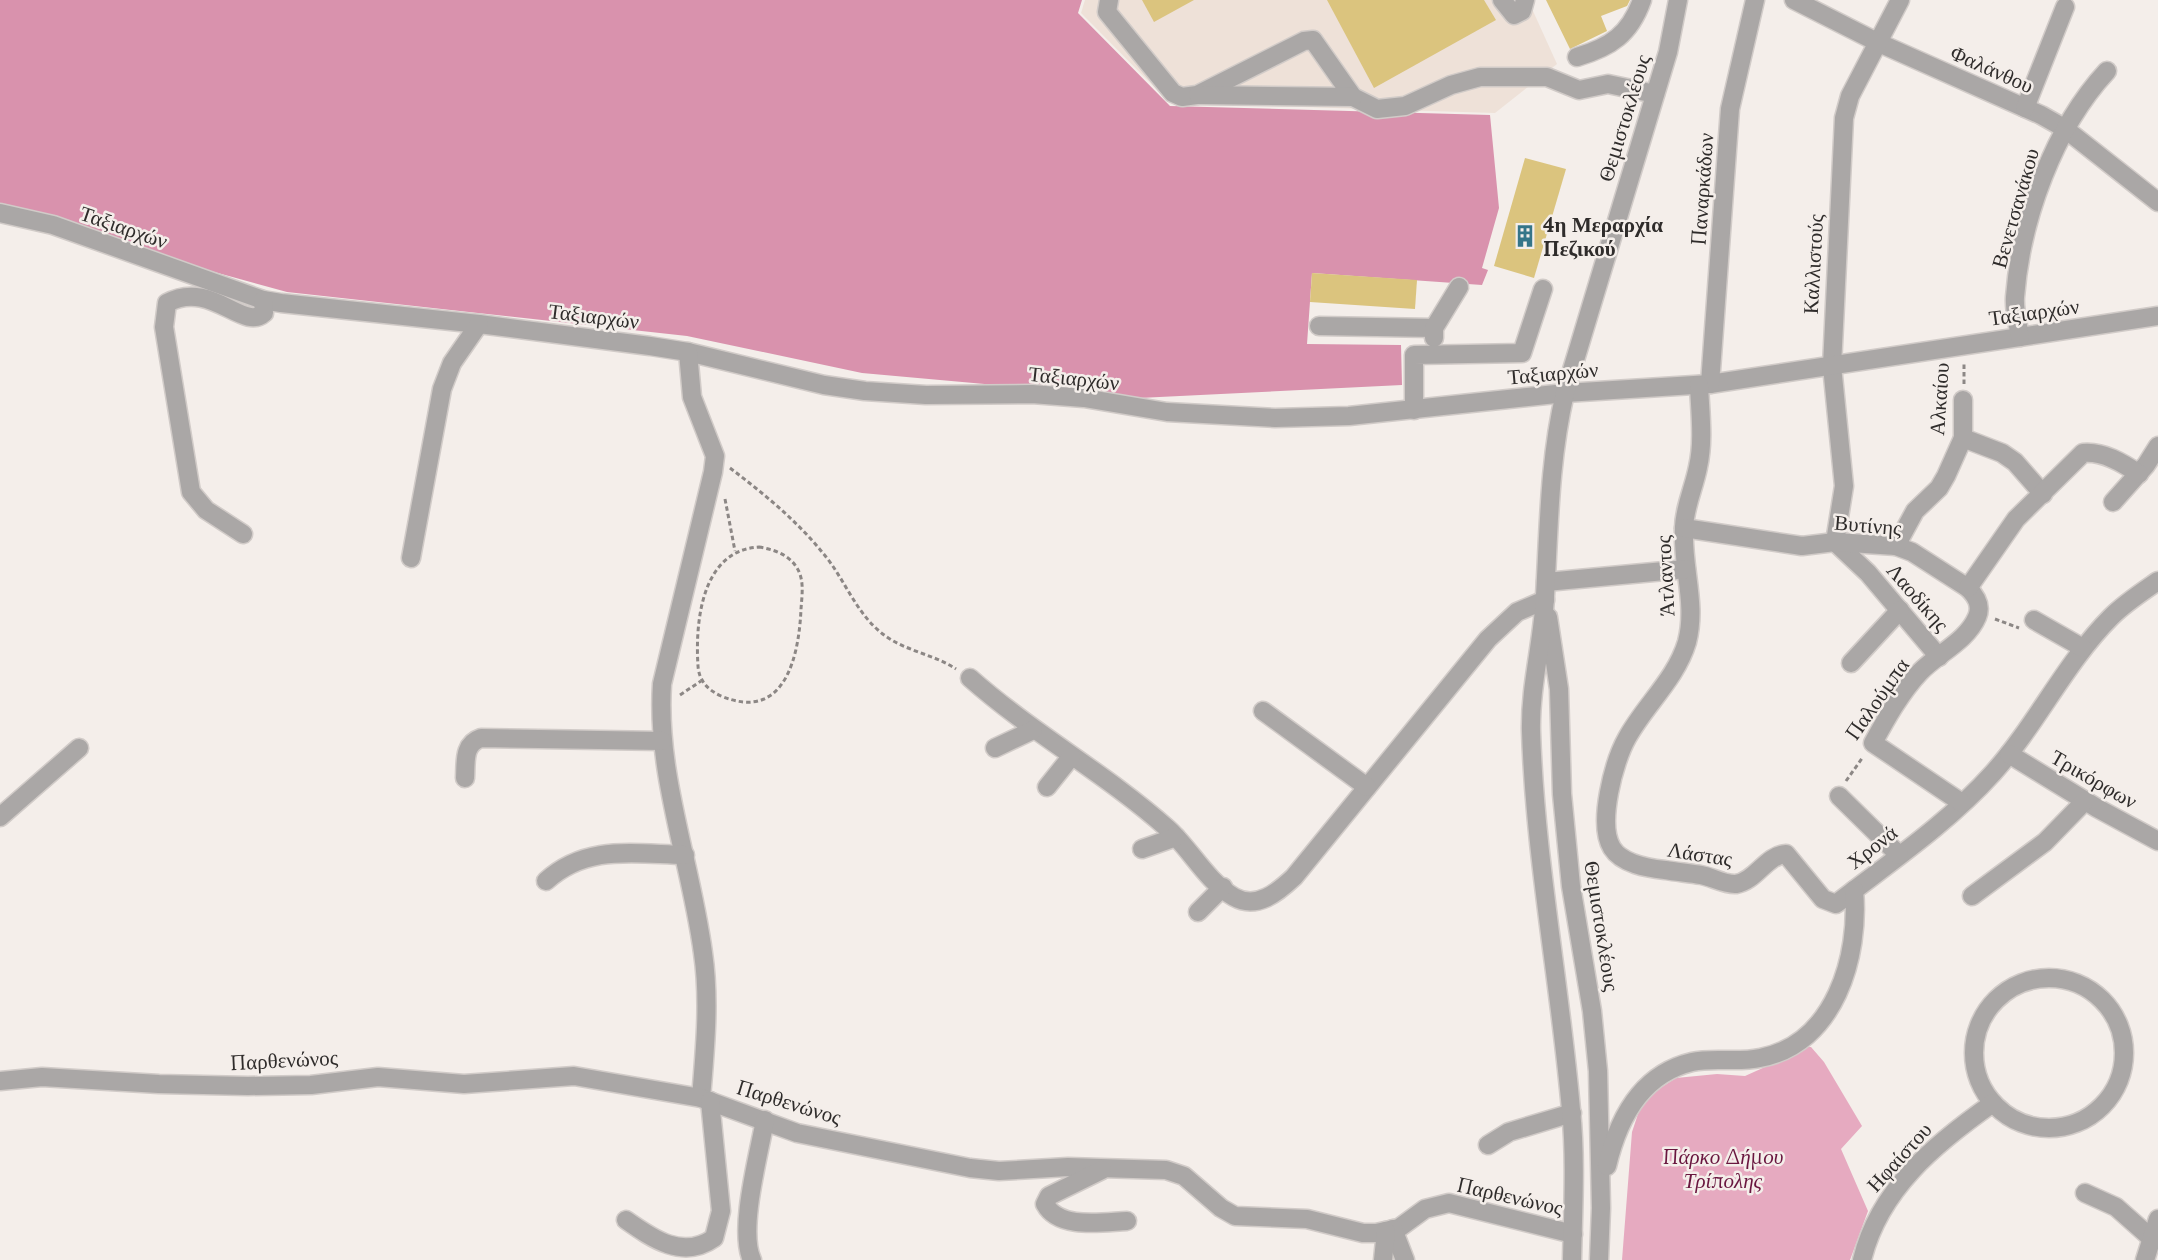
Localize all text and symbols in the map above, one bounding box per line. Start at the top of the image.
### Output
street label: Φαλάνθου [1946,39,2038,99]
street label: Θεμιστοκλέους [1592,50,1656,185]
street label: Παναρκάδων [1685,132,1719,246]
street label: Βενετσανάκου [1985,145,2045,271]
street label: Ταξιαρχών [77,199,171,255]
place label: 4η Μεραρχία Πεζικού [1543,211,1663,262]
street label: Καλλιστούς [1797,213,1829,315]
building icon: 4η Μεραρχία Πεζικού [1512,223,1538,249]
street label: Ταξιαρχών [1987,292,2081,332]
street label: Ταξιαρχών [547,297,641,335]
street label: Ταξιαρχών [1506,356,1600,390]
street label: Ταξιαρχών [1027,360,1121,396]
street label: Αλκαίου [1923,362,1955,436]
street label: Βυτίνης [1833,509,1903,541]
street label: Άτλαντος [1649,534,1681,617]
street label: Λαοδίκης [1881,557,1956,637]
street label: Παλούμπα [1839,653,1915,745]
street label: Τρικόρφων [2046,743,2142,815]
street label: Χρονά [1841,819,1903,875]
street label: Λάστας [1666,836,1735,873]
street label: Θεμιστοκλέους [1578,859,1626,994]
street label: Παρθενώνος [229,1044,339,1076]
street label: Παρθενώνος [733,1073,845,1131]
street label: Ηφαίστου [1861,1117,1937,1197]
park label: Πάρκο Δήμου Τρίπολης [1663,1143,1783,1194]
street label: Παρθενώνος [1454,1171,1566,1221]

